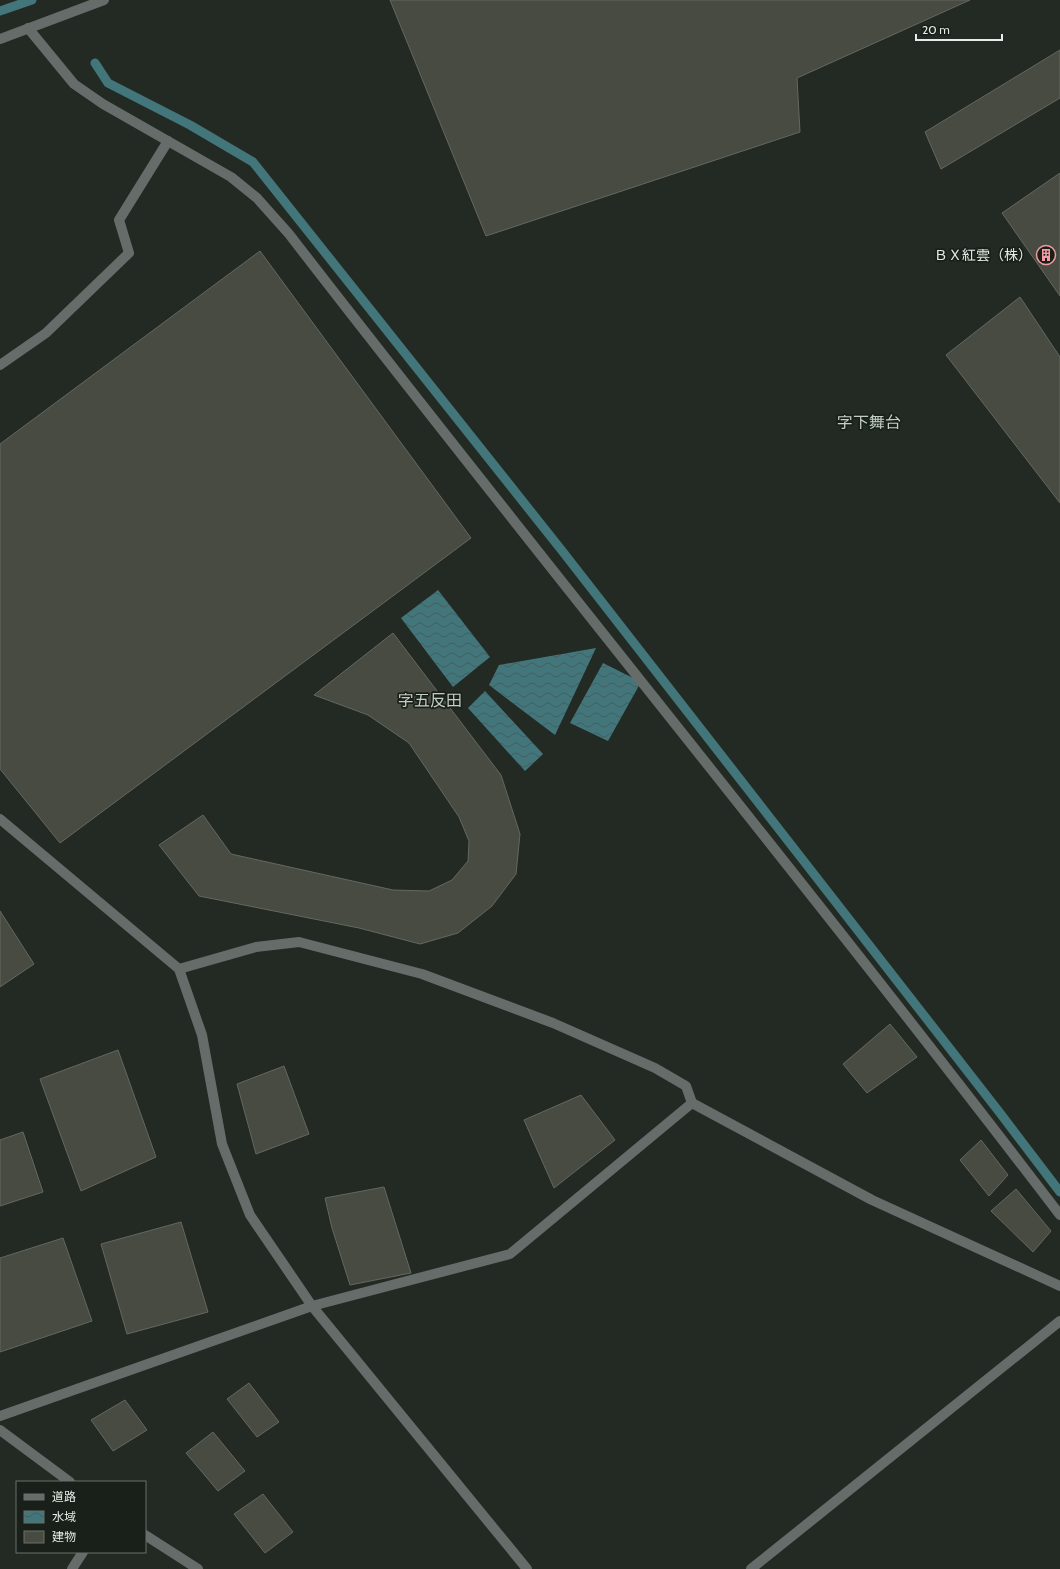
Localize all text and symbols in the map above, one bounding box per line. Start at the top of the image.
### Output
scale bar [916,16,1002,42]
text: 20 m [922,22,950,37]
building icon: ＢＸ紅雲（株） [1035,244,1057,266]
place label: ＢＸ紅雲（株） [934,246,1032,264]
district label: 字下舞台 [837,413,901,432]
district label: 字五反田 [398,691,462,710]
legend [16,1481,146,1553]
text: 道路 [52,1489,76,1504]
text: 水域 [52,1509,76,1524]
text: 建物 [52,1529,76,1544]

